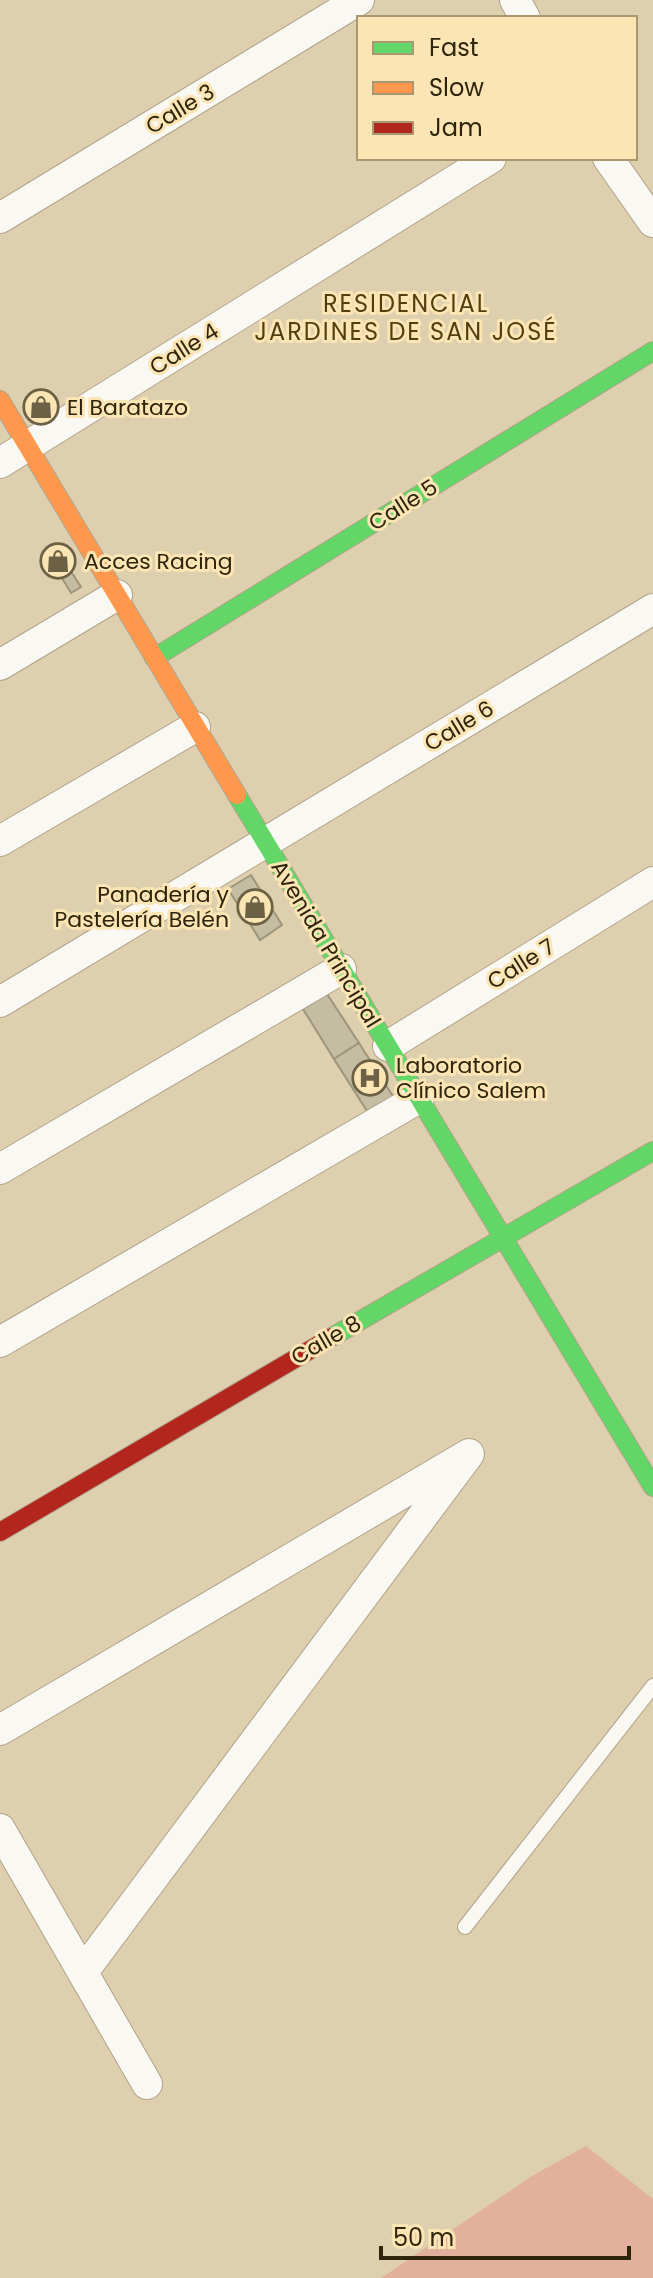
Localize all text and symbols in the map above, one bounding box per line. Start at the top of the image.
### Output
legend [357,16,637,160]
text: Fast [429,31,479,64]
text: Slow [429,71,484,104]
street label: Calle 3 [140,76,220,142]
text: Jam [429,111,483,144]
district label: RESIDENCIAL JARDINES DE SAN JOSÉ [254,287,558,348]
street label: Calle 4 [144,316,225,382]
shop icon: El Baratazo [22,388,60,426]
place label: El Baratazo [67,392,188,423]
street label: Calle 5 [363,472,443,538]
shop icon: Acces Racing [39,542,77,580]
place label: Acces Racing [84,546,233,577]
street label: Calle 6 [418,693,500,759]
street label: Avenida Principal [264,854,388,1034]
place label: Panadería y Pastelería Belén [55,879,230,935]
shop icon: Panadería y Pastelería Belén [236,888,274,926]
street label: Calle 7 [481,931,561,997]
place label: Laboratorio Clínico Salem [396,1050,546,1106]
hospital icon: Laboratorio Clínico Salem [351,1059,389,1097]
street label: Calle 8 [285,1308,367,1372]
scale bar [381,2210,629,2260]
text: 50 m [393,2221,454,2254]

